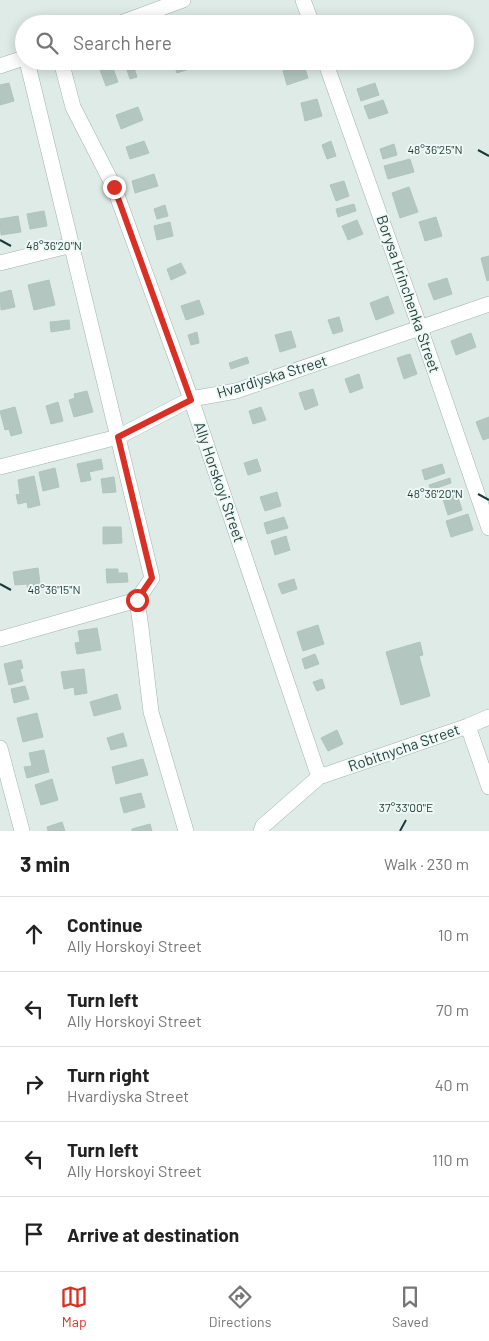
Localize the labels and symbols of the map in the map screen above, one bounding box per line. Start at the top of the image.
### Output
text: 48°36'25"N [407,142,463,156]
route end [103,176,126,199]
street label: Borysa Hrinchenka Street [373,212,444,375]
text: 48°36'20"N [26,238,82,252]
street label: Hvardiyska Street [214,351,329,401]
street label: Ally Horskoyi Street [191,419,249,544]
text: 48°36'20"N [407,486,463,500]
text: 48°36'15"N [27,582,81,596]
route start [126,589,149,612]
street label: Robitnycha Street [345,720,462,775]
text: 37°33'00"E [379,800,433,814]

